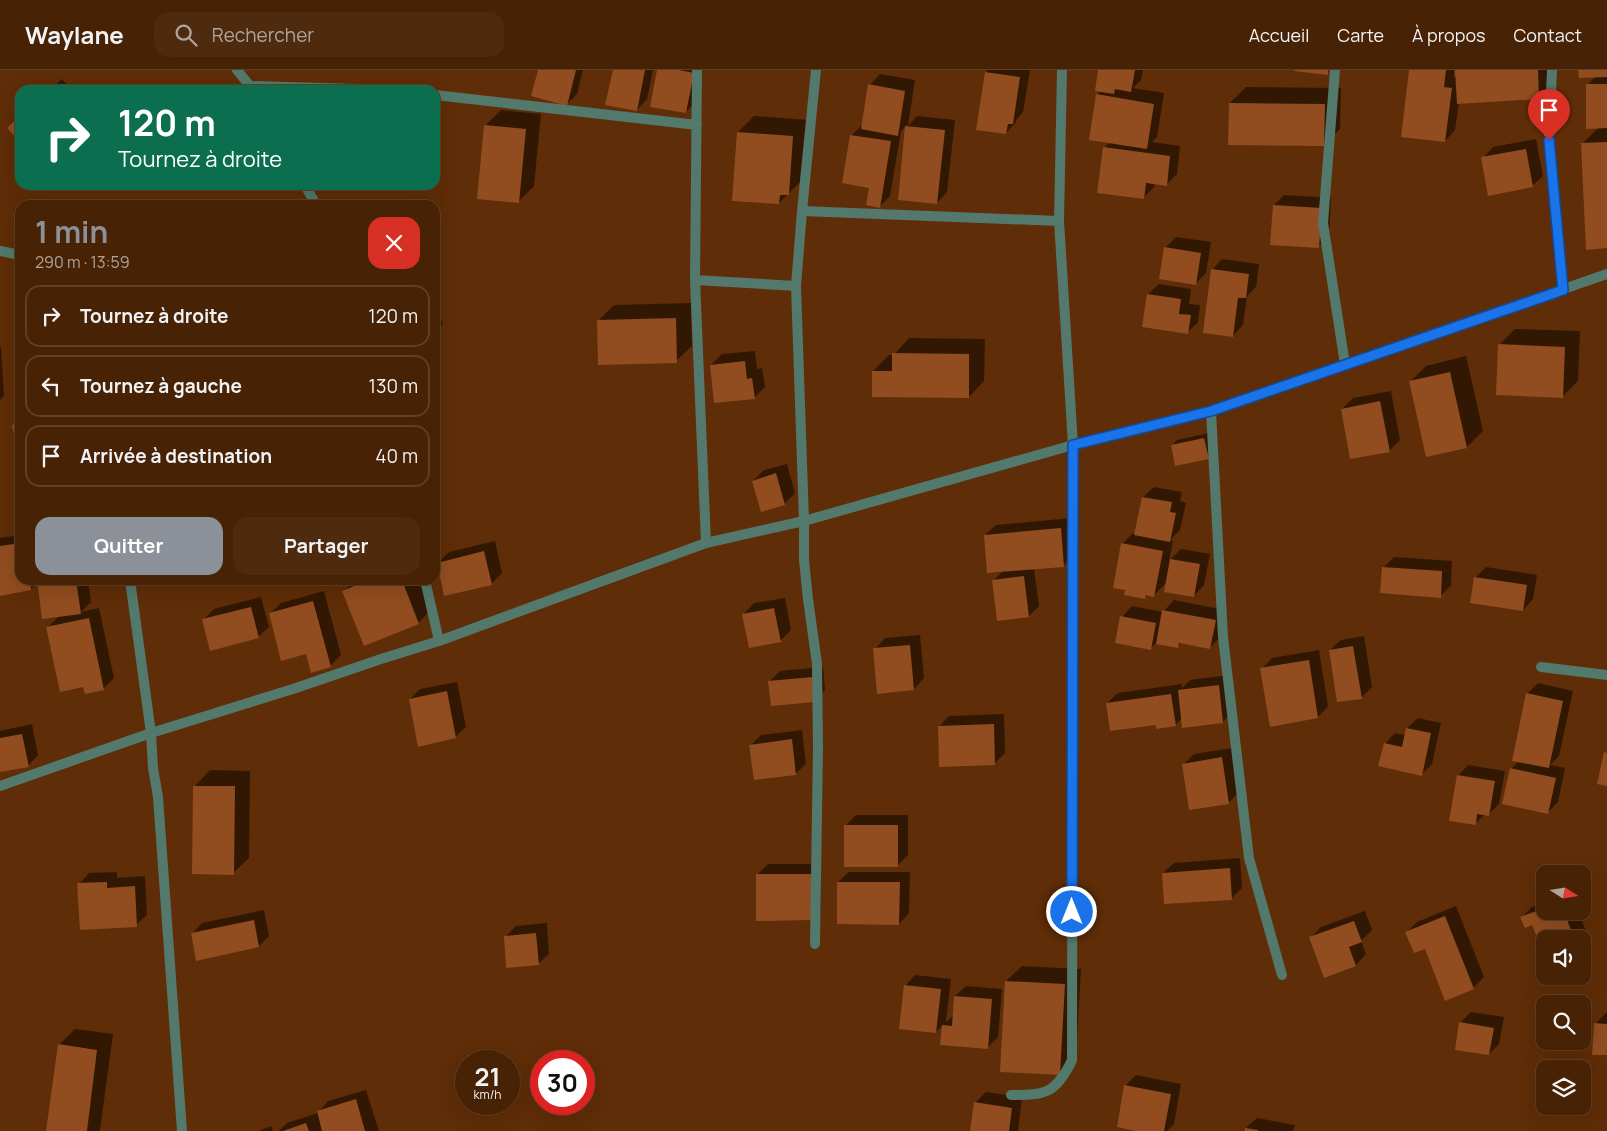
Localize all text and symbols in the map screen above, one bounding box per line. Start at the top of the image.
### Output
search box [154,12,504,57]
text: Waylane [25,18,124,51]
icon: search [172,21,200,49]
text: Rechercher [212,22,314,48]
text: Accueil [1249,23,1309,47]
text: Carte [1337,23,1384,47]
text: À propos [1412,23,1485,47]
text: Contact [1513,23,1582,47]
pin [1528,89,1570,140]
icon: arrive [1535,96,1563,124]
text: 120 m [118,99,216,147]
icon: right [35,105,100,170]
text: Tournez à droite [118,144,282,174]
text: 1 min [35,211,108,252]
button: close [368,217,420,269]
text: 290 m · 13:59 [35,251,130,273]
icon: right [37,302,65,330]
text: Tournez à droite [80,303,228,329]
text: 120 m [368,303,418,329]
icon: left [37,372,65,400]
text: Tournez à gauche [80,373,242,399]
text: 130 m [369,373,418,399]
icon: arrive [37,442,65,470]
text: Arrivée à destination [80,443,272,469]
text: 40 m [375,443,418,469]
button: Quitter [35,517,223,575]
button: Partager [233,517,420,575]
north arrow [1536,865,1591,920]
map controls [1536,865,1591,1115]
position arrow [1045,885,1097,937]
button: sound [1536,930,1591,985]
button: search [1536,995,1591,1050]
speed limit sign: 30 [530,1050,595,1115]
text: 21 [475,1059,500,1094]
button: layers [1536,1060,1591,1115]
text: km/h [474,1086,501,1103]

